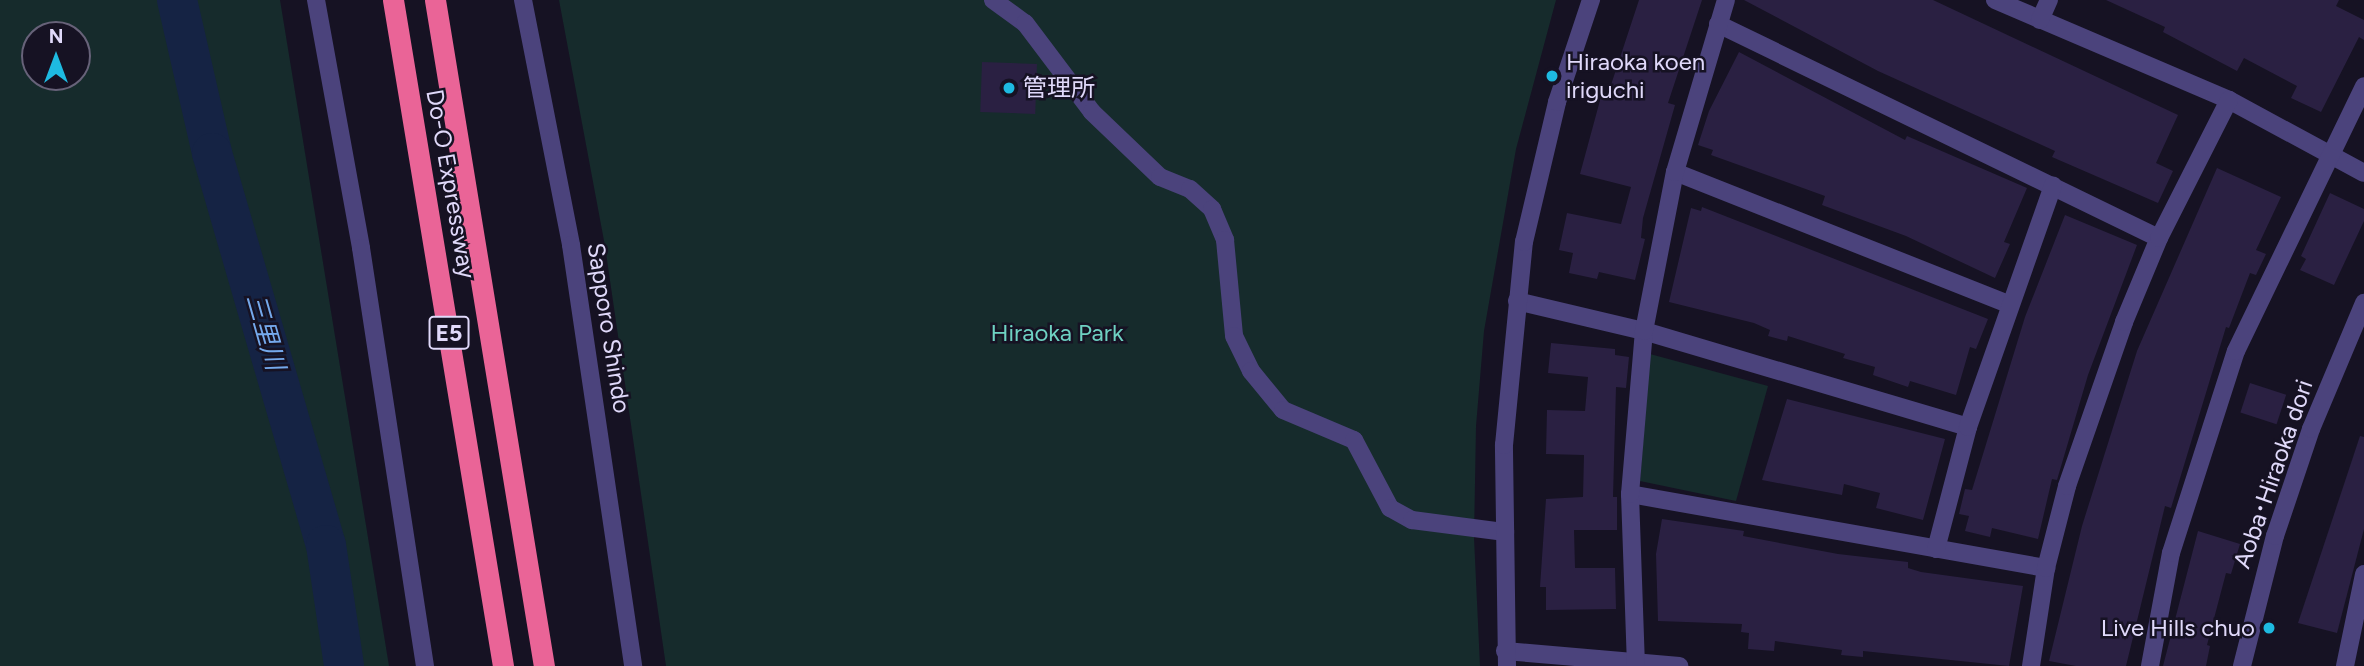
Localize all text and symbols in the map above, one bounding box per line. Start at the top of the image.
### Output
north arrow [21,21,91,91]
text: N [49,25,63,48]
place label: Hiraoka koen iriguchi [1566,48,1705,104]
marker: Hiraoka koen iriguchi [1544,68,1560,84]
place label: 管理所 [1023,74,1095,102]
marker: 管理所 [1001,80,1017,96]
street label: Do-O Expressway [420,87,482,281]
street label: Sapporo Shindo [581,241,637,415]
water label: 三里川 [239,290,291,374]
road number: E5 [428,314,470,352]
park label: Hiraoka Park [990,319,1124,347]
street label: Aoba･Hiraoka dori [2227,376,2319,572]
place label: Live Hills chuo [2101,614,2255,642]
marker: Live Hills chuo [2261,620,2277,636]

